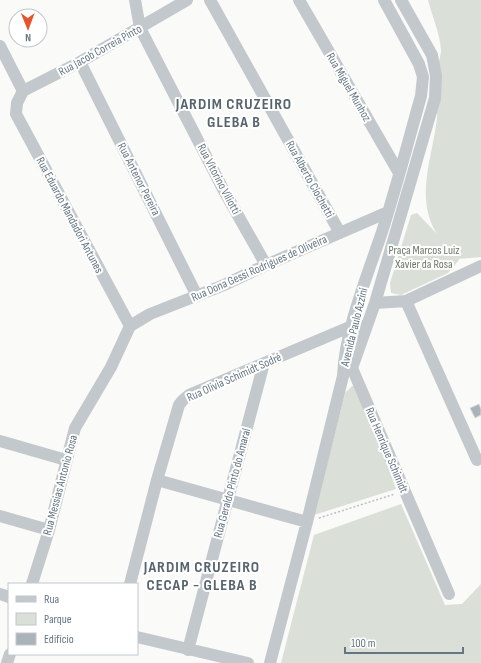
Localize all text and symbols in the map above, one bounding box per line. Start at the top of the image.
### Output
north arrow [8,8,48,48]
street label: Rua Jacob Correia Pinto [56,21,144,79]
text: N [25,31,31,44]
street label: Rua Miguel Munhoz [323,50,375,125]
district label: JARDIM CRUZEIRO GLEBA B [175,95,292,132]
street label: Rua Alberto Ciochetti [282,138,337,220]
street label: Rua Antenor Pereira [114,140,163,218]
street label: Rua Vitorino Viliotti [194,141,243,217]
street label: Rua Eduardo Mandadori Antunes [33,155,107,276]
street label: Rua Dona Gessi Rodrigues de Oliveira [189,232,330,305]
park label: Praça Marcos Luiz Xavier da Rosa [388,243,460,272]
street label: Avenida Paulo Azzini [337,286,371,369]
street label: Rua Olivia Schimidt Sodré [184,350,284,405]
street label: Rua Henrique Schimidt [362,405,411,496]
street label: Rua Geraldo Pinto do Amaral [211,427,254,539]
street label: Rua Messias Antonio Rosa [40,433,81,537]
district label: JARDIM CRUZEIRO CECAP - GLEBA B [143,558,260,595]
legend [8,583,138,655]
text: Rua [44,592,60,607]
text: Parque [44,612,72,627]
scale bar [345,629,463,655]
text: Edifício [44,632,74,647]
text: 100 m [351,636,376,651]

